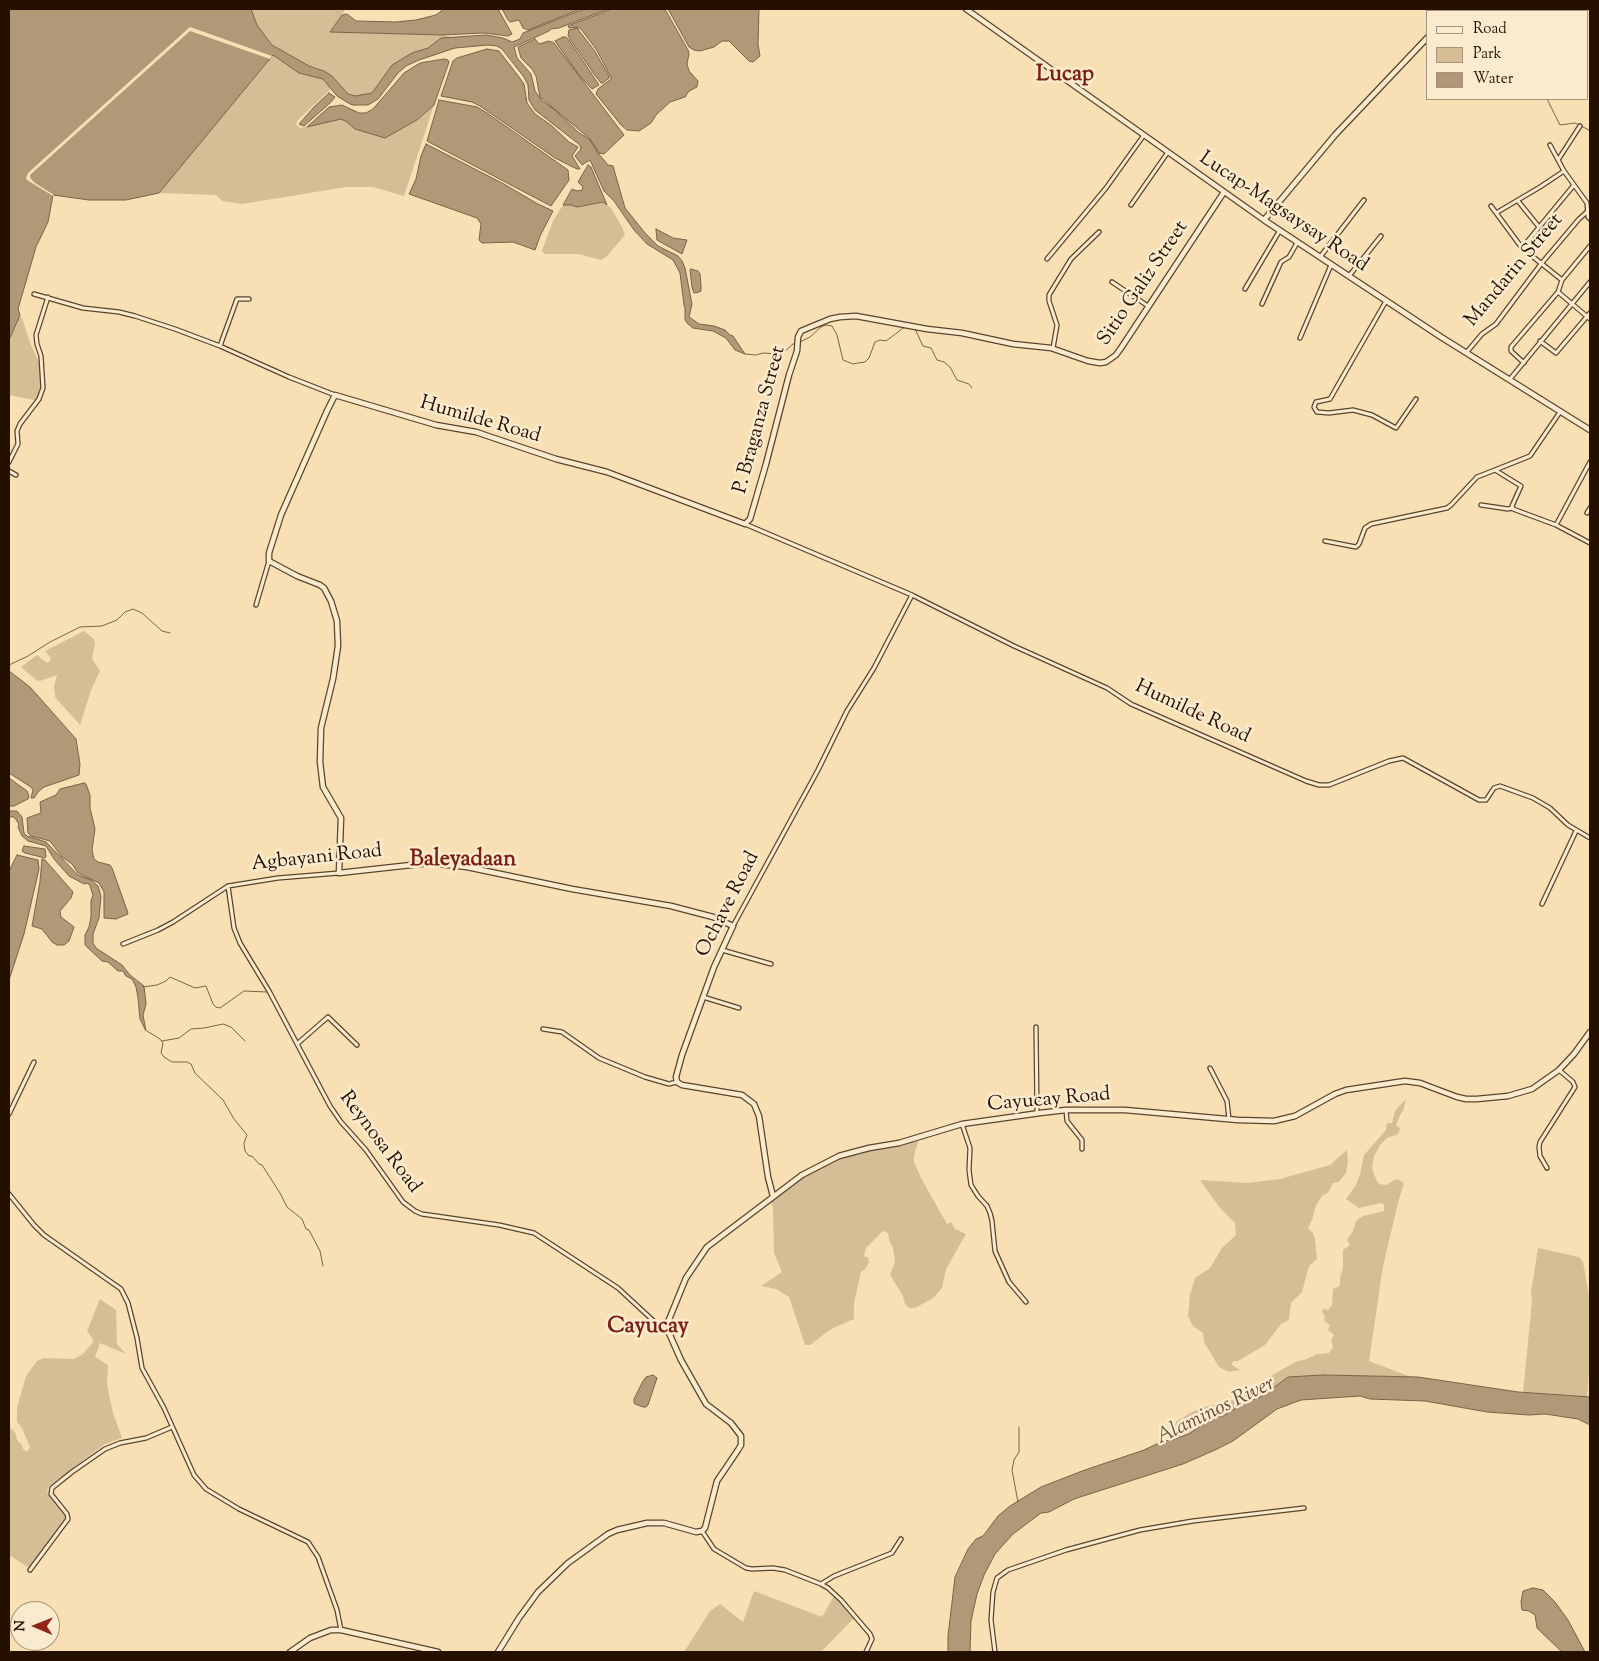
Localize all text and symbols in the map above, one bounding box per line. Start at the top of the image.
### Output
legend [1426,10,1589,100]
text: Road [1473,19,1507,40]
text: Park [1473,44,1502,65]
district label: Lucap [1036,63,1094,89]
text: Water [1473,69,1513,90]
street label: Lucap-Magsaysay Road [1194,147,1372,279]
street label: Mandarin Street [1461,210,1569,332]
street label: Sitio Galiz Street [1093,217,1195,351]
street label: P. Braganza Street [730,344,792,496]
street label: Humilde Road [417,392,543,450]
street label: Humilde Road [1130,676,1254,750]
street label: Agbayani Road [251,840,383,878]
district label: Baleyadaan [410,848,516,874]
street label: Ochave Road [692,848,766,962]
street label: Cayucay Road [986,1084,1112,1118]
street label: Reynosa Road [333,1087,425,1199]
district label: Cayucay [607,1315,689,1341]
water label: Alaminos River [1153,1373,1279,1451]
north arrow [10,1601,60,1651]
text: N [11,1620,31,1632]

